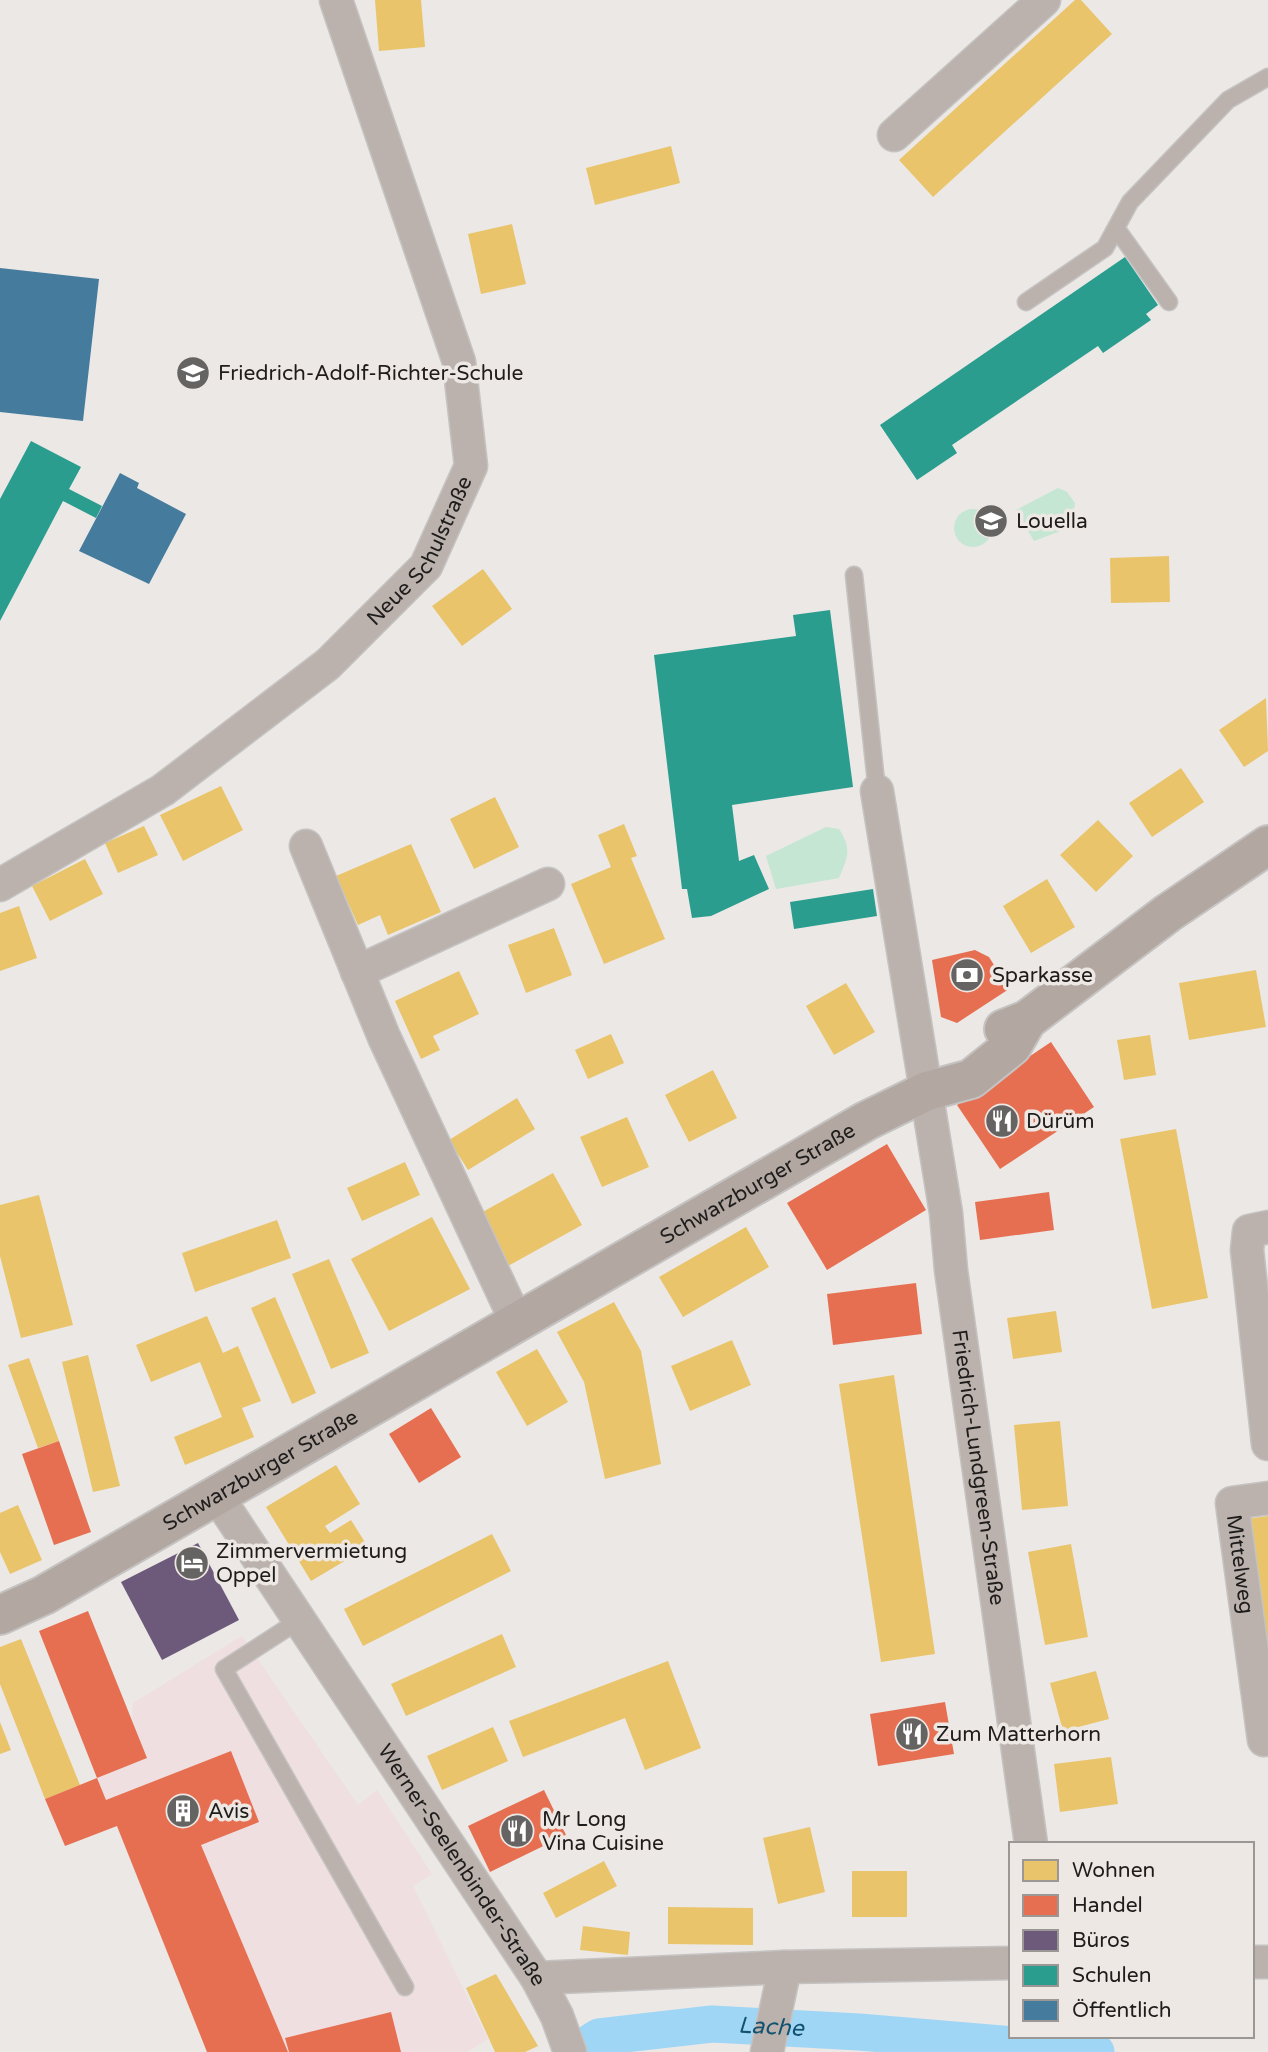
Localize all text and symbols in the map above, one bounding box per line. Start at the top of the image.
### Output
school or university icon: Friedrich-Adolf-Richter-Schule [174,354,212,392]
place label: Friedrich-Adolf-Richter-Schule [218,361,523,386]
street label: Neue Schulstraße [361,472,477,631]
school or university icon: Louella [972,502,1010,540]
place label: Louella [1016,509,1088,534]
bank icon: Sparkasse [948,956,986,994]
place label: Sparkasse [992,963,1093,988]
restaurant icon: Dürüm [983,1102,1021,1140]
place label: Dürüm [1026,1109,1095,1134]
street label: Schwarzburger Straße [656,1117,860,1250]
street label: Friedrich-Lundgreen-Straße [947,1328,1010,1607]
street label: Schwarzburger Straße [158,1404,362,1536]
street label: Mittelweg [1221,1513,1259,1615]
place label: Zimmervermietung Oppel [216,1539,407,1588]
hotel icon: Zimmervermietung Oppel [173,1544,211,1582]
restaurant icon: Zum Matterhorn [893,1715,931,1753]
place label: Zum Matterhorn [936,1722,1101,1747]
street label: Werner-Seelenbinder-Straße [373,1739,551,1990]
building icon: Avis [164,1792,202,1830]
place label: Avis [208,1799,249,1824]
place label: Mr Long Vina Cuisine [542,1807,664,1856]
restaurant icon: Mr Long Vina Cuisine [498,1812,536,1850]
legend [1009,1842,1254,2038]
text: Wohnen [1072,1858,1155,1883]
text: Handel [1072,1893,1143,1918]
text: Büros [1072,1928,1130,1953]
text: Schulen [1072,1963,1152,1988]
text: Öffentlich [1072,1998,1172,2023]
water label: Lache [737,2011,806,2043]

